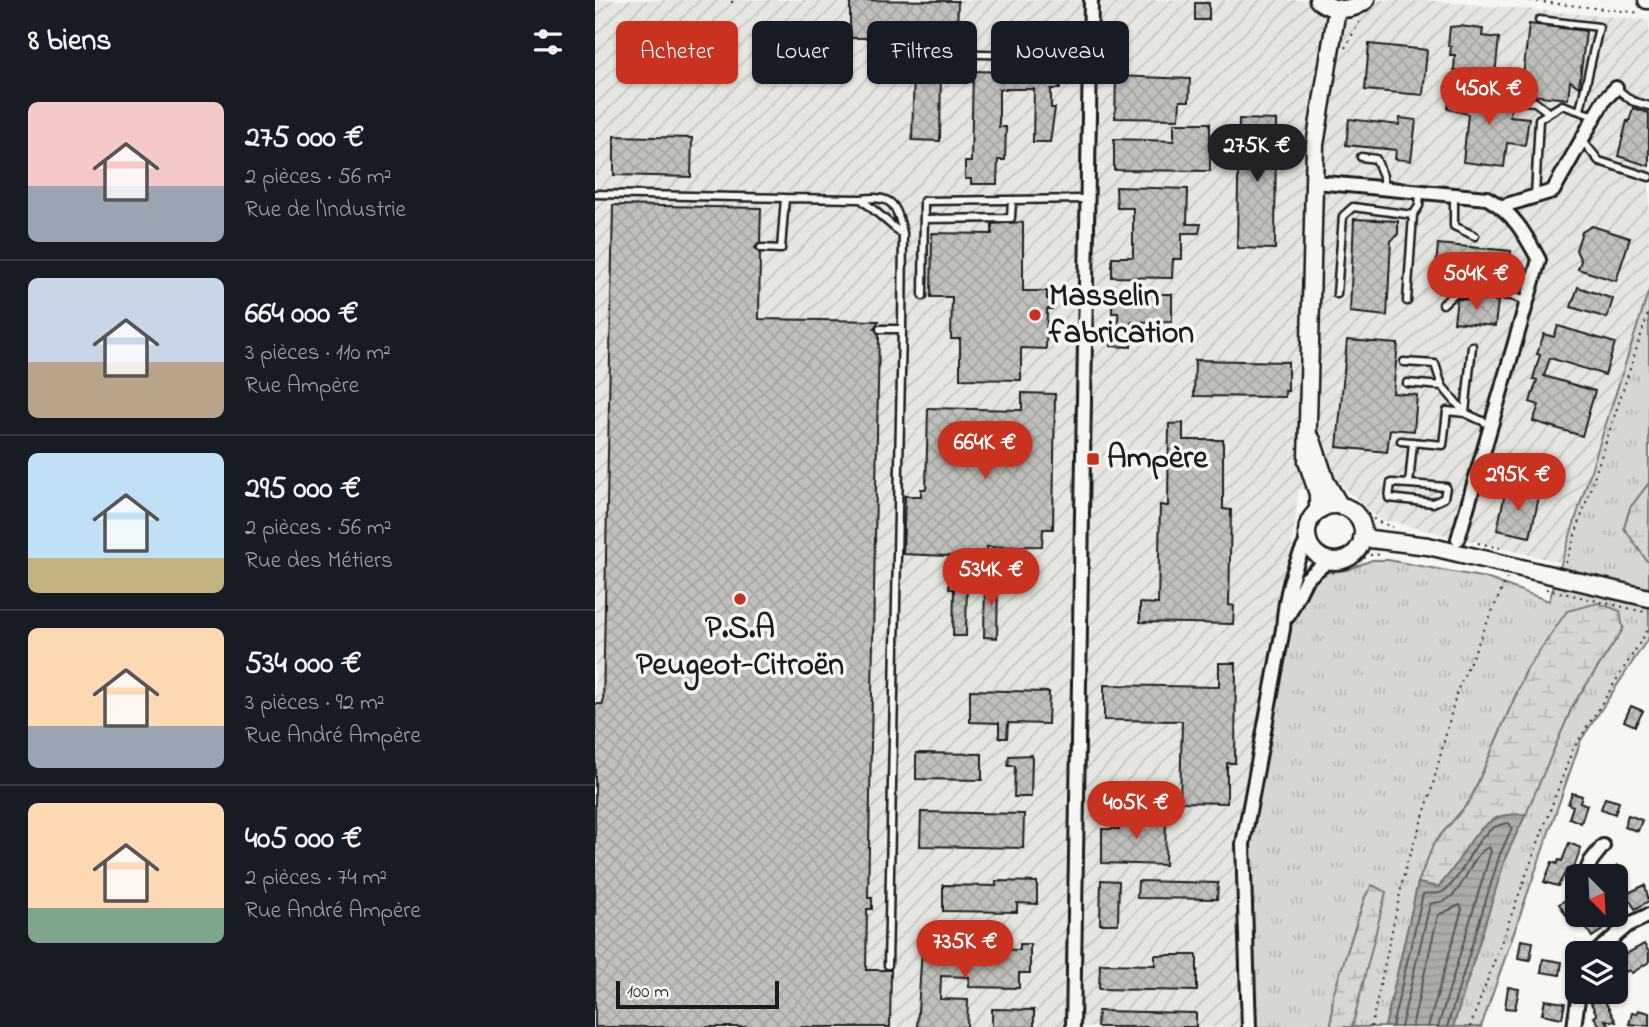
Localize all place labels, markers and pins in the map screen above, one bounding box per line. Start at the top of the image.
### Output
pin: 450K € [1432,68,1546,127]
pin: 275K € [1200,124,1314,184]
pin: 504K € [1419,252,1533,312]
place label: Masselin fabrication [1048,274,1194,358]
marker: Masselin fabrication [1027,307,1043,323]
pin: 664K € [928,421,1042,481]
place label: Ampère [1107,436,1209,483]
marker: Ampère [1085,451,1101,467]
pin: 295K € [1461,454,1575,513]
pin: 534K € [934,548,1048,608]
marker: P.S.A Peugeot-Citroën [732,591,748,607]
place label: P.S.A Peugeot-Citroën [636,606,844,691]
pin: 405K € [1079,782,1193,841]
pin: 735K € [908,920,1022,980]

